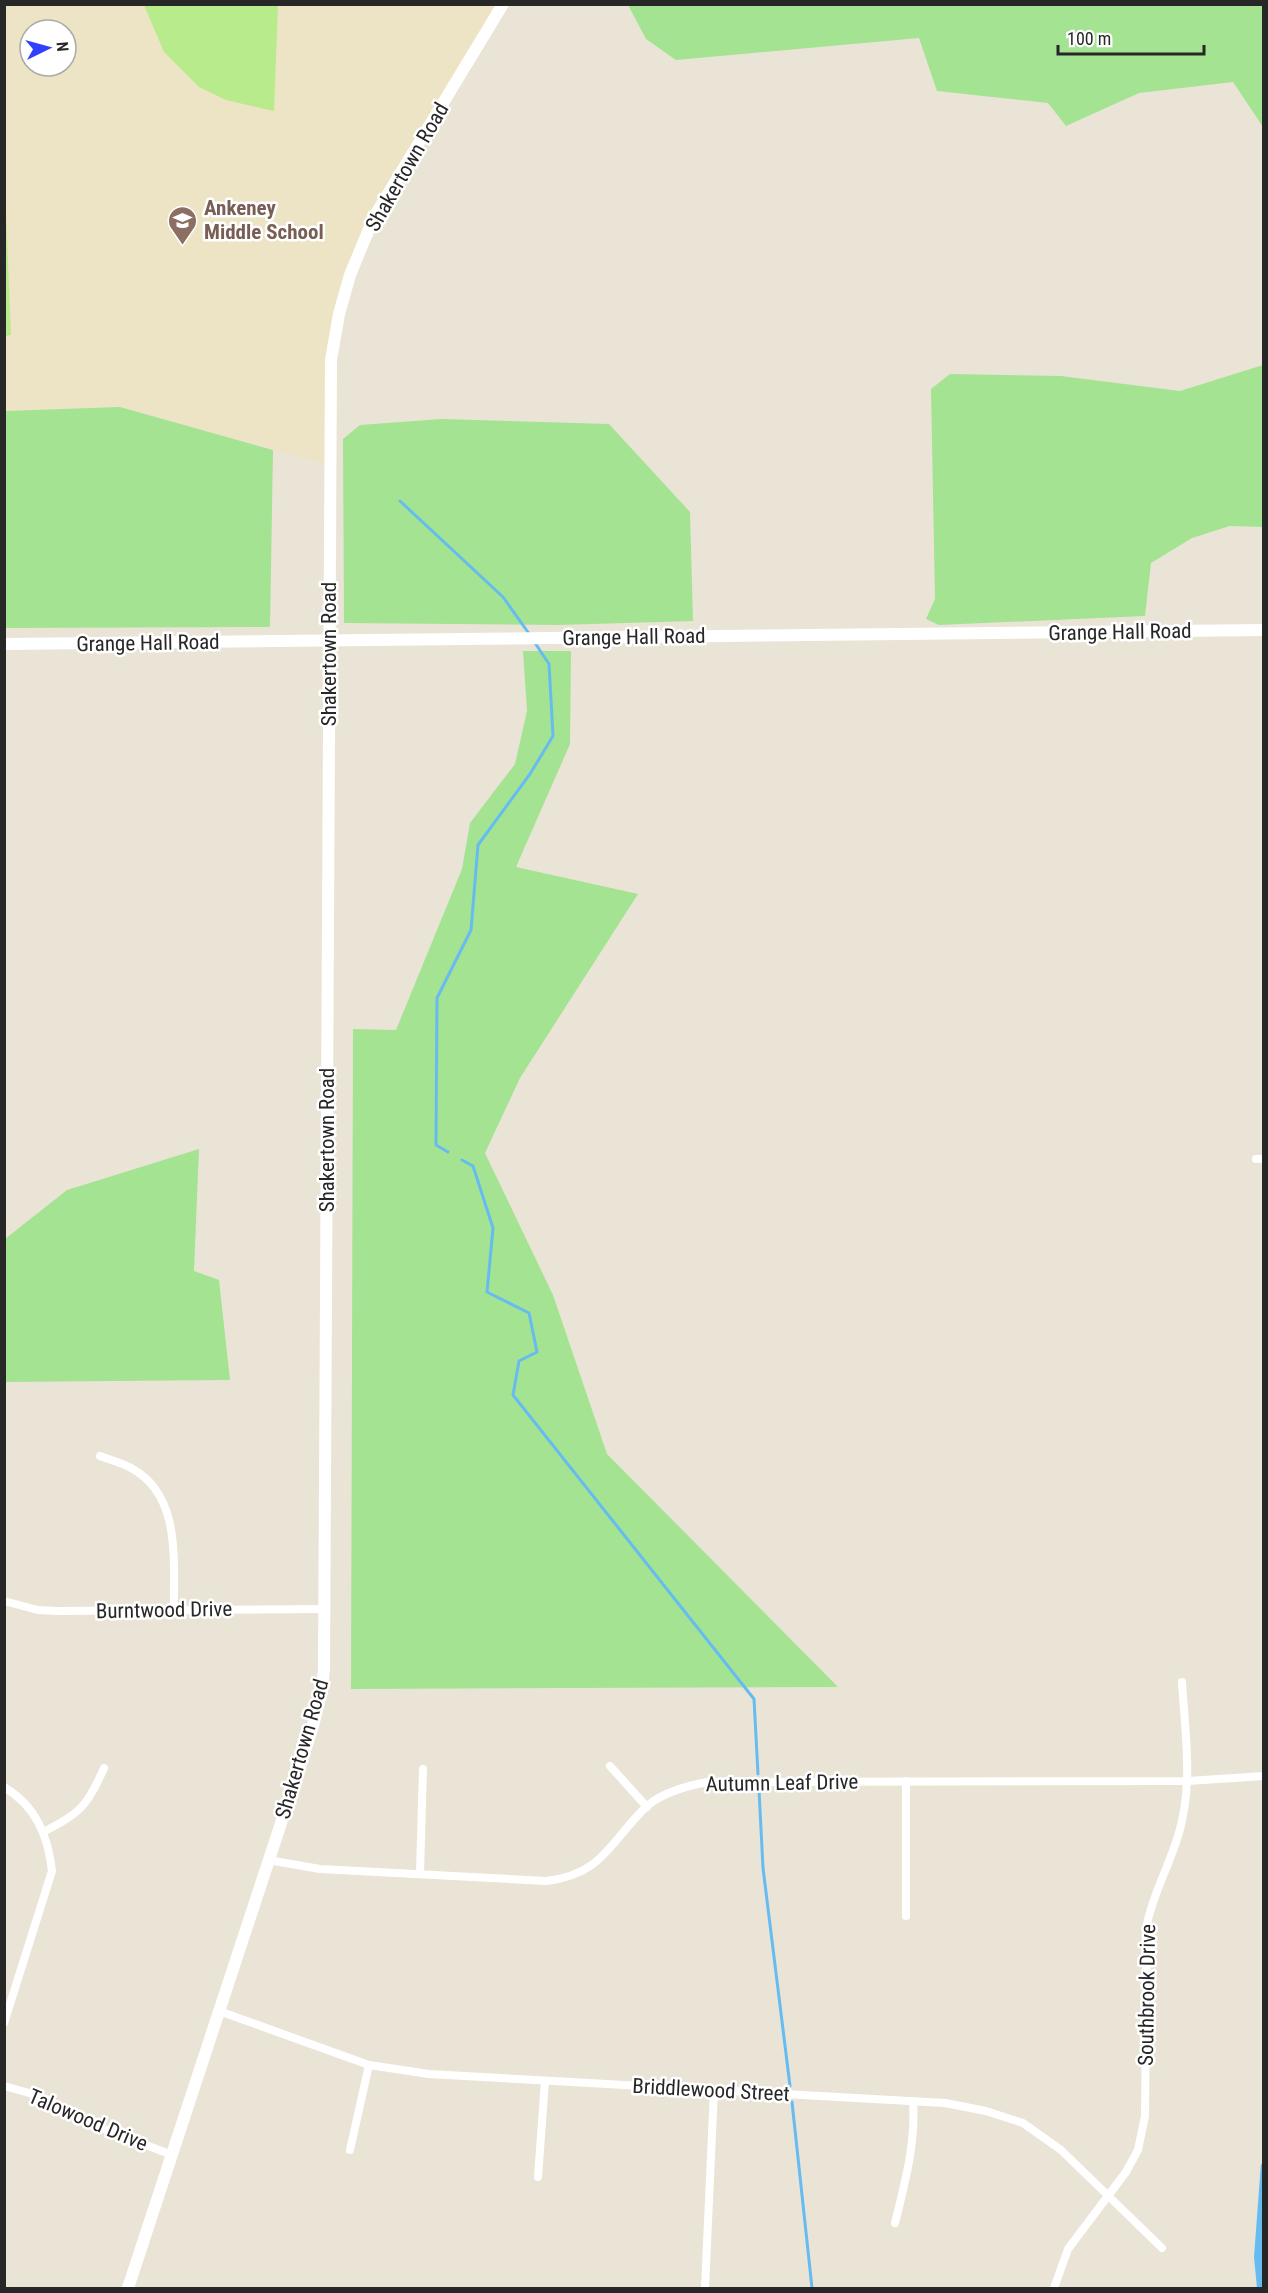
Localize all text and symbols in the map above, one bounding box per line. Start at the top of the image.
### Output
north arrow [18,18,78,78]
scale bar [1058,18,1204,56]
text: 100 m [1067,28,1111,49]
text: N [53,41,72,52]
street label: Shakertown Road [360,98,454,236]
place label: Ankeney Middle School [204,196,324,244]
school or university icon: Ankeney Middle School [167,204,199,246]
street label: Shakertown Road [317,582,341,726]
street label: Grange Hall Road [1048,619,1192,645]
street label: Grange Hall Road [562,624,706,650]
street label: Grange Hall Road [76,630,220,656]
street label: Shakertown Road [315,1068,339,1212]
street label: Burntwood Drive [96,1597,232,1623]
street label: Shakertown Road [271,1676,333,1822]
street label: Autumn Leaf Drive [706,1770,859,1796]
street label: Southbrook Drive [1134,1924,1160,2066]
street label: Briddlewood Street [632,2074,790,2106]
street label: Talowood Drive [25,2084,151,2156]

